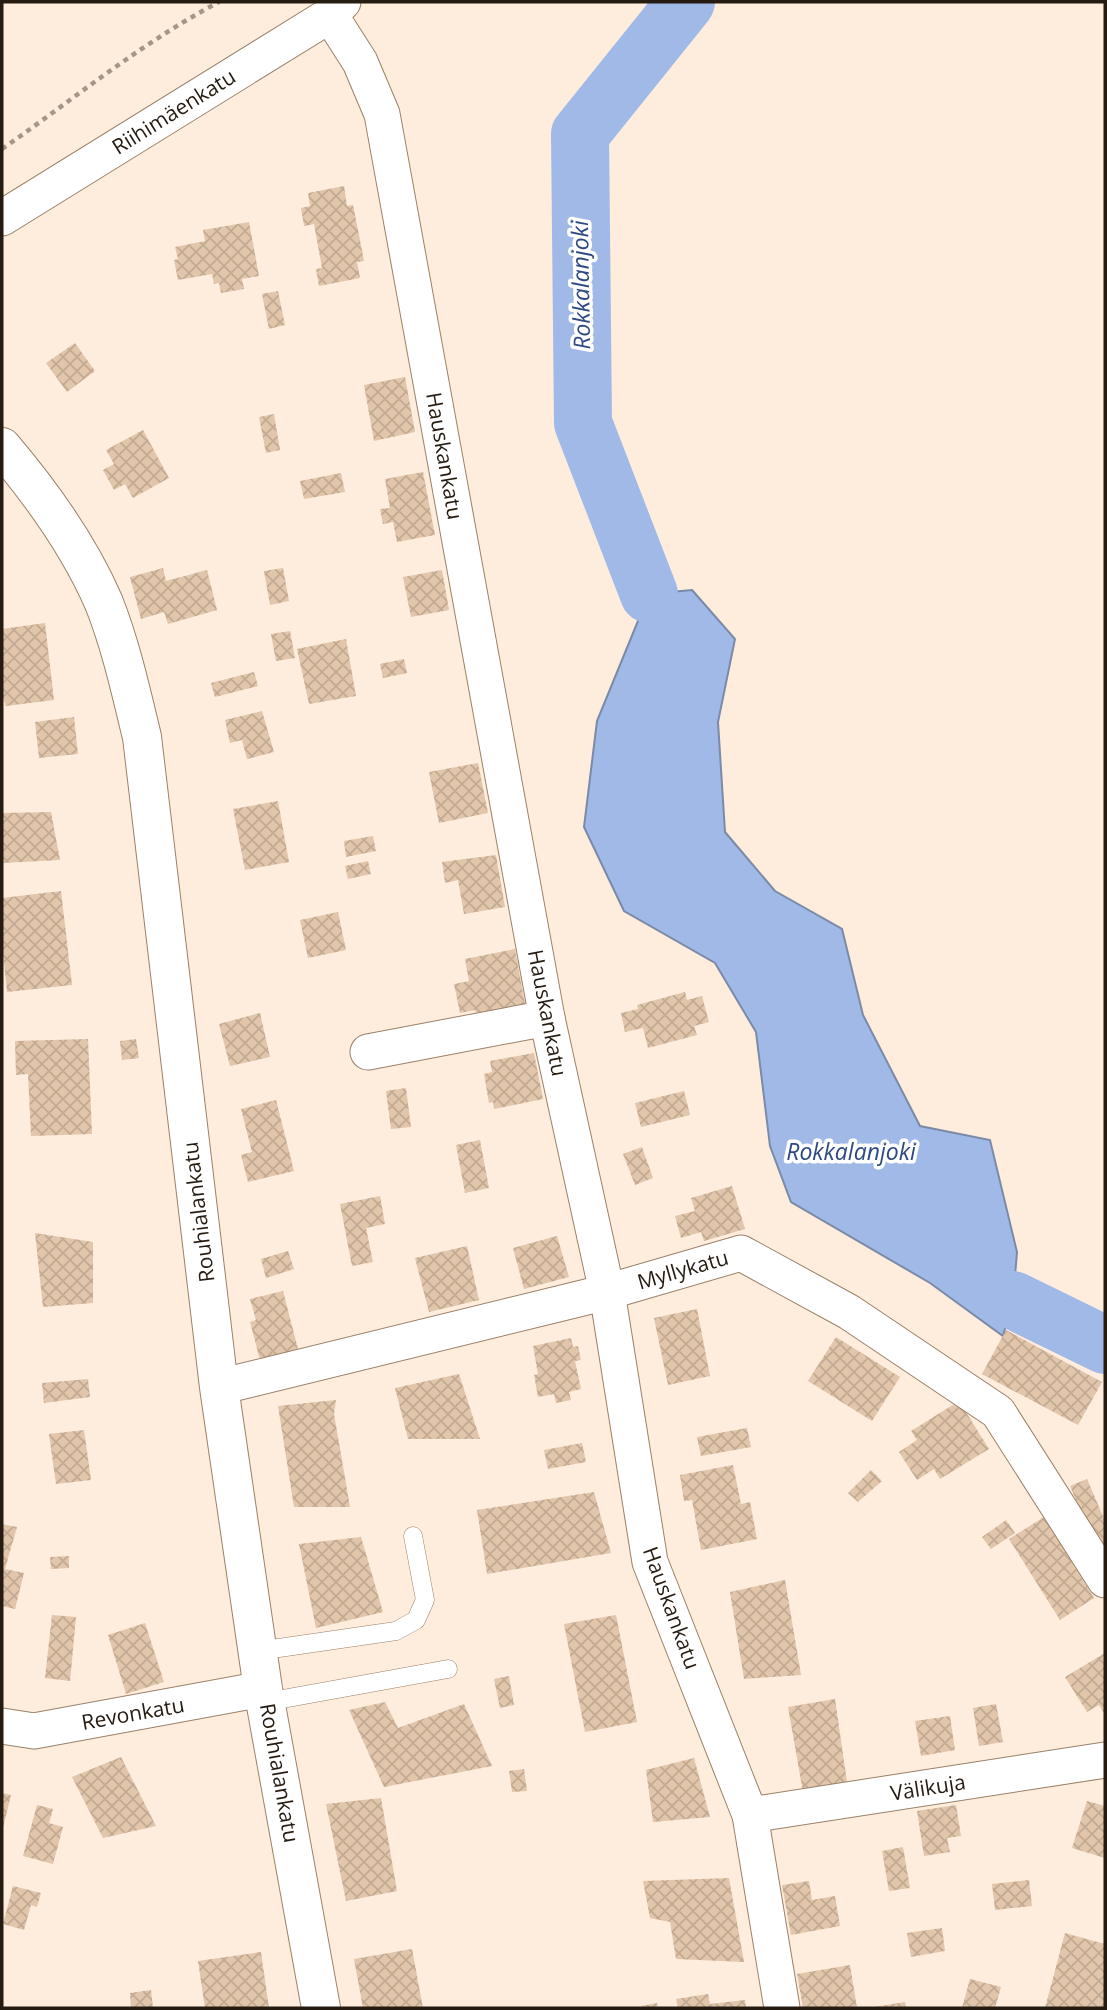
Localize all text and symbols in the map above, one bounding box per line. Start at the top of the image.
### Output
street label: Riihimäenkatu [106,62,241,160]
water label: Rokkalanjoki [563,219,597,350]
street label: Hauskankatu [420,390,470,522]
street label: Hauskankatu [522,947,574,1079]
water label: Rokkalanjoki [786,1135,917,1167]
street label: Rouhialankatu [176,1140,221,1284]
street label: Myllykatu [634,1243,732,1295]
street label: Hauskankatu [637,1542,707,1673]
street label: Revonkatu [79,1690,186,1736]
street label: Rouhialankatu [254,1701,306,1845]
street label: Välikuja [888,1767,967,1807]

